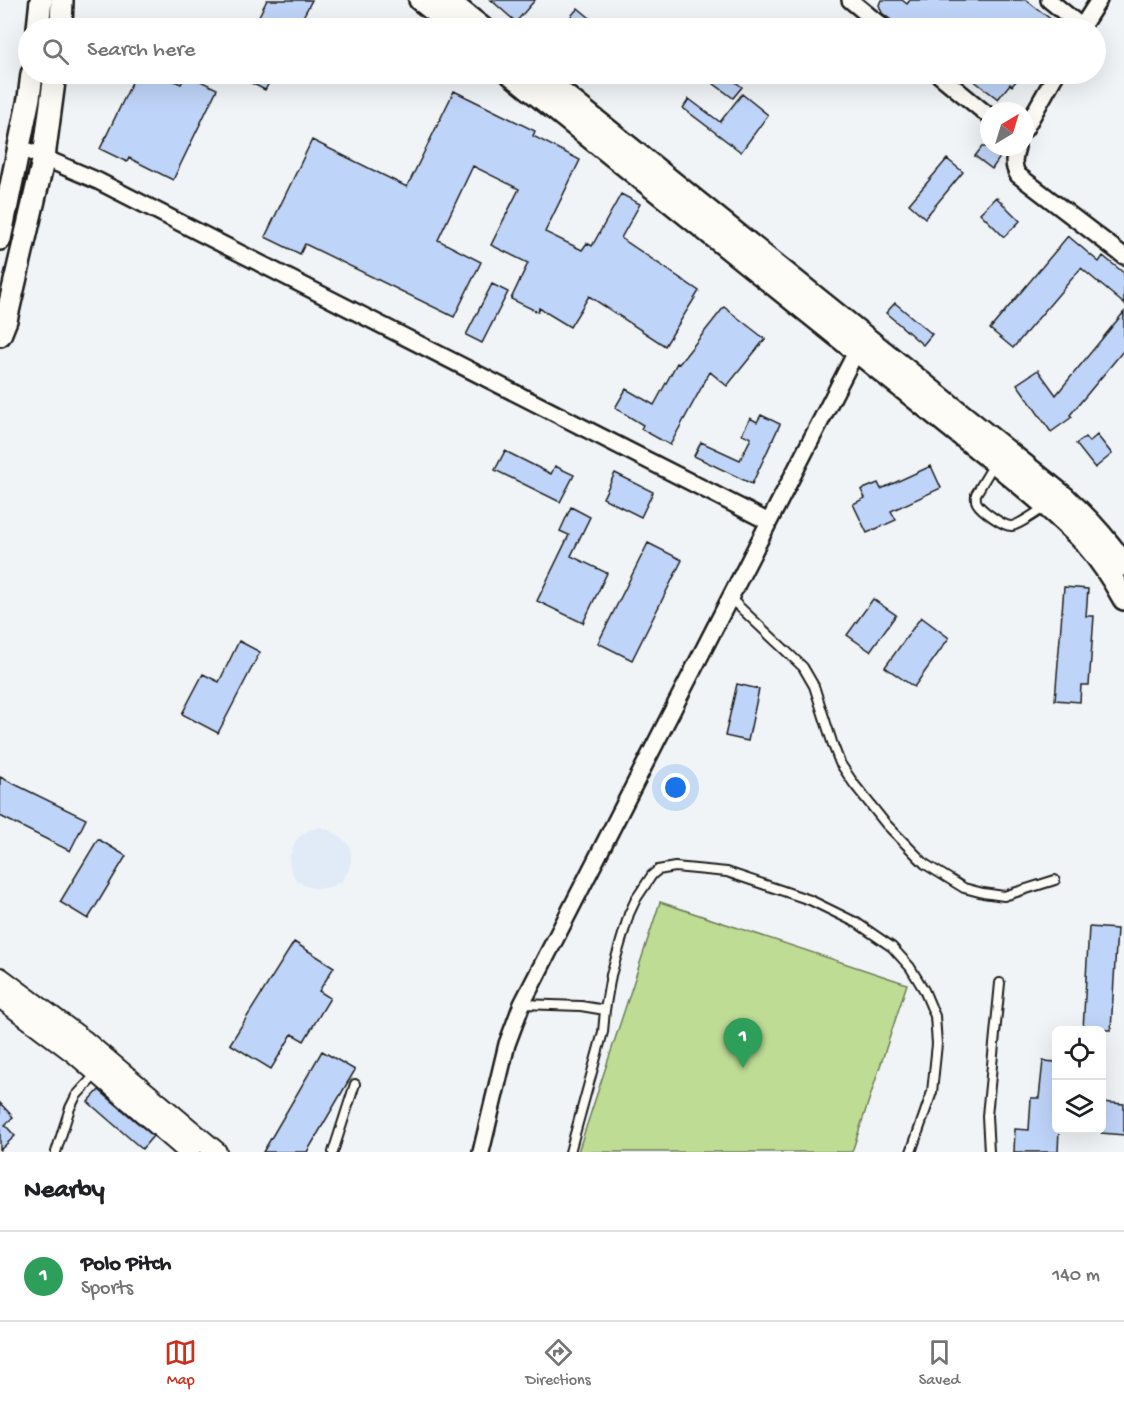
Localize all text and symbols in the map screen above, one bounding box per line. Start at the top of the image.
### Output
search box [18,18,1106,84]
icon: search [39,35,72,68]
text: Search here [87,38,195,64]
north arrow [980,102,1034,156]
your location [661,773,690,802]
pin: 1 [724,1018,762,1068]
map controls [1052,1026,1106,1134]
button: locate [1052,1026,1106,1080]
button: layers [1052,1080,1106,1134]
text: Nearby [24,1176,105,1207]
text: Polo Pitch [81,1252,171,1278]
text: 1 [39,1265,48,1288]
text: 140 m [1052,1265,1100,1288]
text: Sports [81,1278,133,1301]
tab: Map [164,1336,197,1391]
tab: Directions [525,1336,591,1391]
tab: Saved [919,1336,960,1391]

